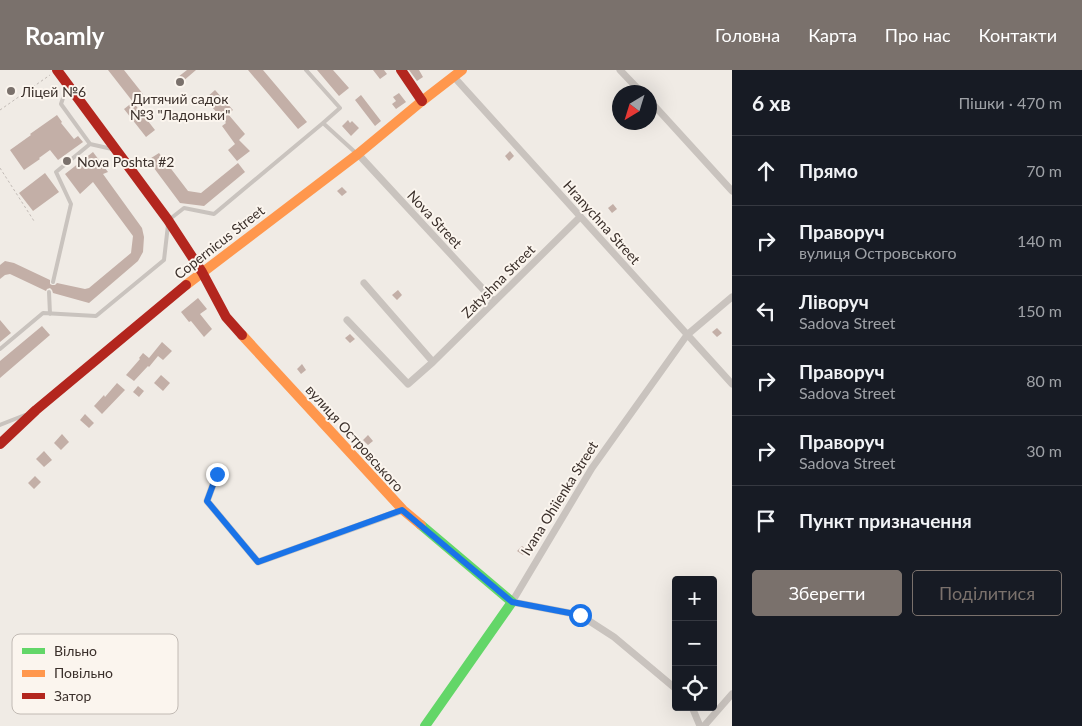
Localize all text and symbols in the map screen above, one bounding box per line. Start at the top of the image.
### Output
text: Roamly [25,21,104,50]
text: Головна [715,24,780,46]
text: Карта [808,24,857,46]
text: Про нас [885,24,951,46]
text: Контакти [979,24,1057,46]
marker: Дитячий садок №3 "Ладоньки" [174,76,186,88]
place label: Ліцей №6 [20,83,86,100]
marker: Ліцей №6 [5,85,17,97]
north arrow [612,85,657,130]
place label: Дитячий садок №3 "Ладоньки" [130,90,230,123]
text: 6 хв [752,90,791,115]
text: Пішки · 470 m [958,93,1062,112]
place label: Nova Poshta #2 [77,153,174,170]
marker: Nova Poshta #2 [61,155,73,167]
icon: ahead [752,157,780,185]
text: Прямо [799,159,858,182]
text: 70 m [1026,161,1062,180]
street label: Hranychna Street [560,177,644,267]
street label: Nova Street [404,187,466,251]
street label: Copernicus Street [171,202,267,282]
text: Праворуч [799,220,884,243]
icon: right [752,227,780,255]
text: 140 m [1017,231,1062,250]
street label: Zatyshna Street [458,241,538,321]
text: вулиця Островського [799,243,957,262]
text: Ліворуч [799,290,869,313]
icon: left [752,297,780,325]
text: 150 m [1017,301,1062,320]
text: Sadova Street [799,313,896,332]
text: Праворуч [799,360,884,383]
icon: right [752,367,780,395]
text: 80 m [1026,371,1062,390]
street label: вулиця Островського [303,381,407,495]
text: Sadova Street [799,383,896,402]
text: Праворуч [799,430,884,453]
icon: right [752,437,780,465]
street label: Ivana Ohiienka Street [517,438,601,558]
text: 30 m [1026,441,1062,460]
text: Sadova Street [799,453,896,472]
route end [206,463,229,486]
icon: arrive [752,507,780,535]
text: Пункт призначення [799,509,972,532]
button: Зберегти [752,570,902,616]
button: Поділитися [912,570,1062,616]
map controls [672,576,717,711]
button: + [672,576,717,621]
route start [569,604,592,627]
button: − [672,621,717,666]
legend [12,634,178,714]
text: Вільно [54,642,97,659]
text: Повільно [54,664,113,681]
button: locate [672,666,717,711]
text: Затор [54,687,91,704]

